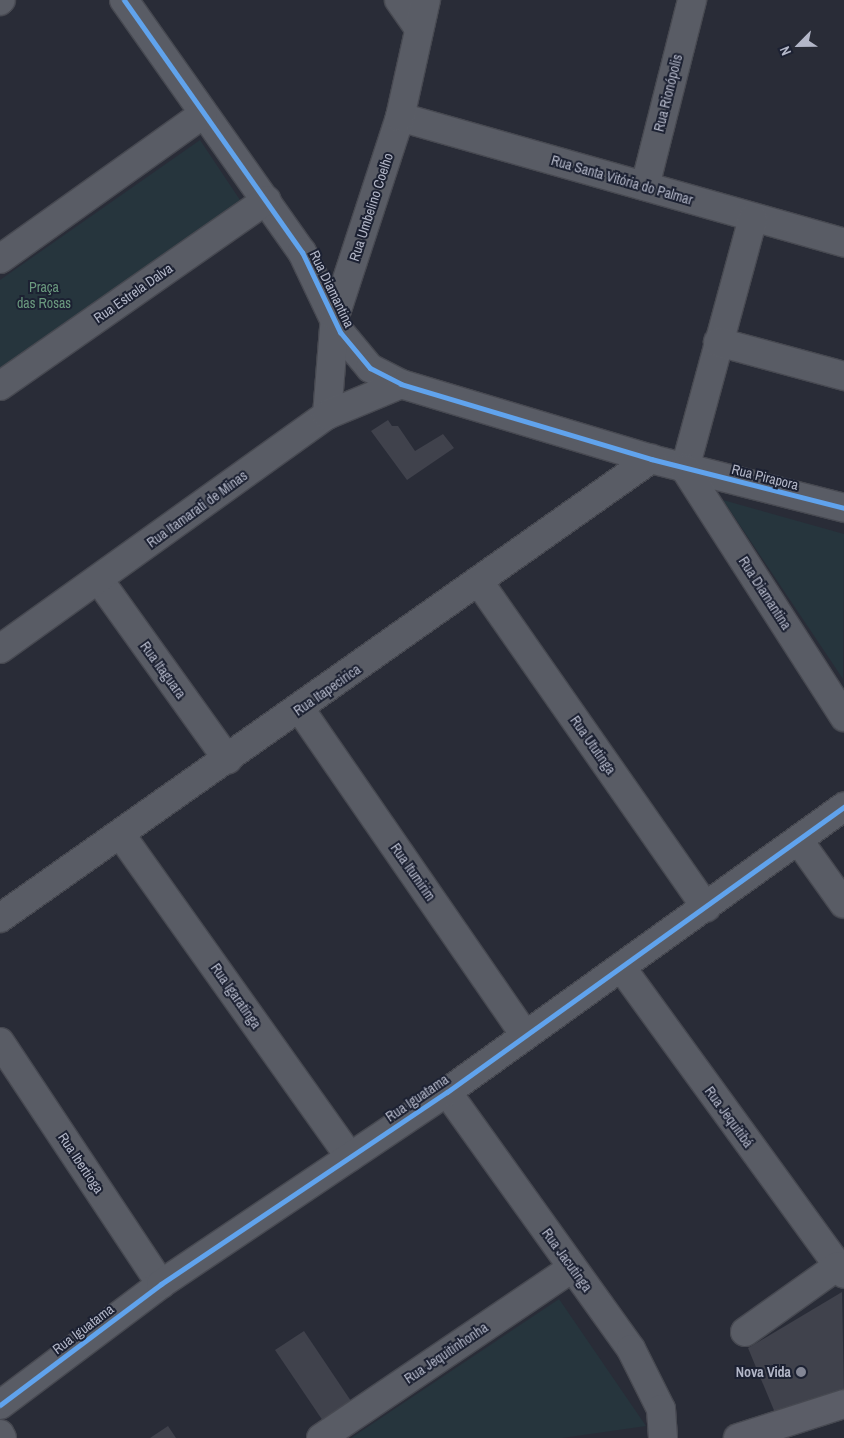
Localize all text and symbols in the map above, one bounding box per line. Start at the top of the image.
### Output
north arrow [774,20,824,70]
text: N [775,44,795,58]
street label: Rua Rionópolis [650,53,686,133]
street label: Rua Umbelino Coelho [346,151,396,263]
street label: Rua Santa Vitória do Palmar [549,152,695,208]
street label: Rua Diamantina [306,248,358,330]
street label: Rua Estrela Dalva [90,260,176,326]
park label: Praça das Rosas [17,279,71,312]
street label: Rua Pirapora [730,461,800,493]
street label: Rua Itamarati de Minas [144,467,250,551]
street label: Rua Diamantina [735,553,795,633]
street label: Rua Itaguara [137,638,189,702]
street label: Rua Itapecirica [290,661,364,719]
street label: Rua Ututinga [567,712,619,778]
street label: Rua Itumirim [387,840,439,904]
street label: Rua Igaratinga [207,960,265,1032]
street label: Rua Iguatama [382,1071,452,1125]
street label: Rua Jequitibá [701,1083,757,1151]
street label: Rua Ibertioga [55,1129,107,1197]
street label: Rua Jacutinga [538,1225,596,1295]
street label: Rua Iguatama [49,1301,117,1357]
street label: Rua Jequitinhonha [401,1319,491,1387]
place label: Nova Vida [736,1364,791,1380]
marker: Nova Vida [795,1366,807,1378]

